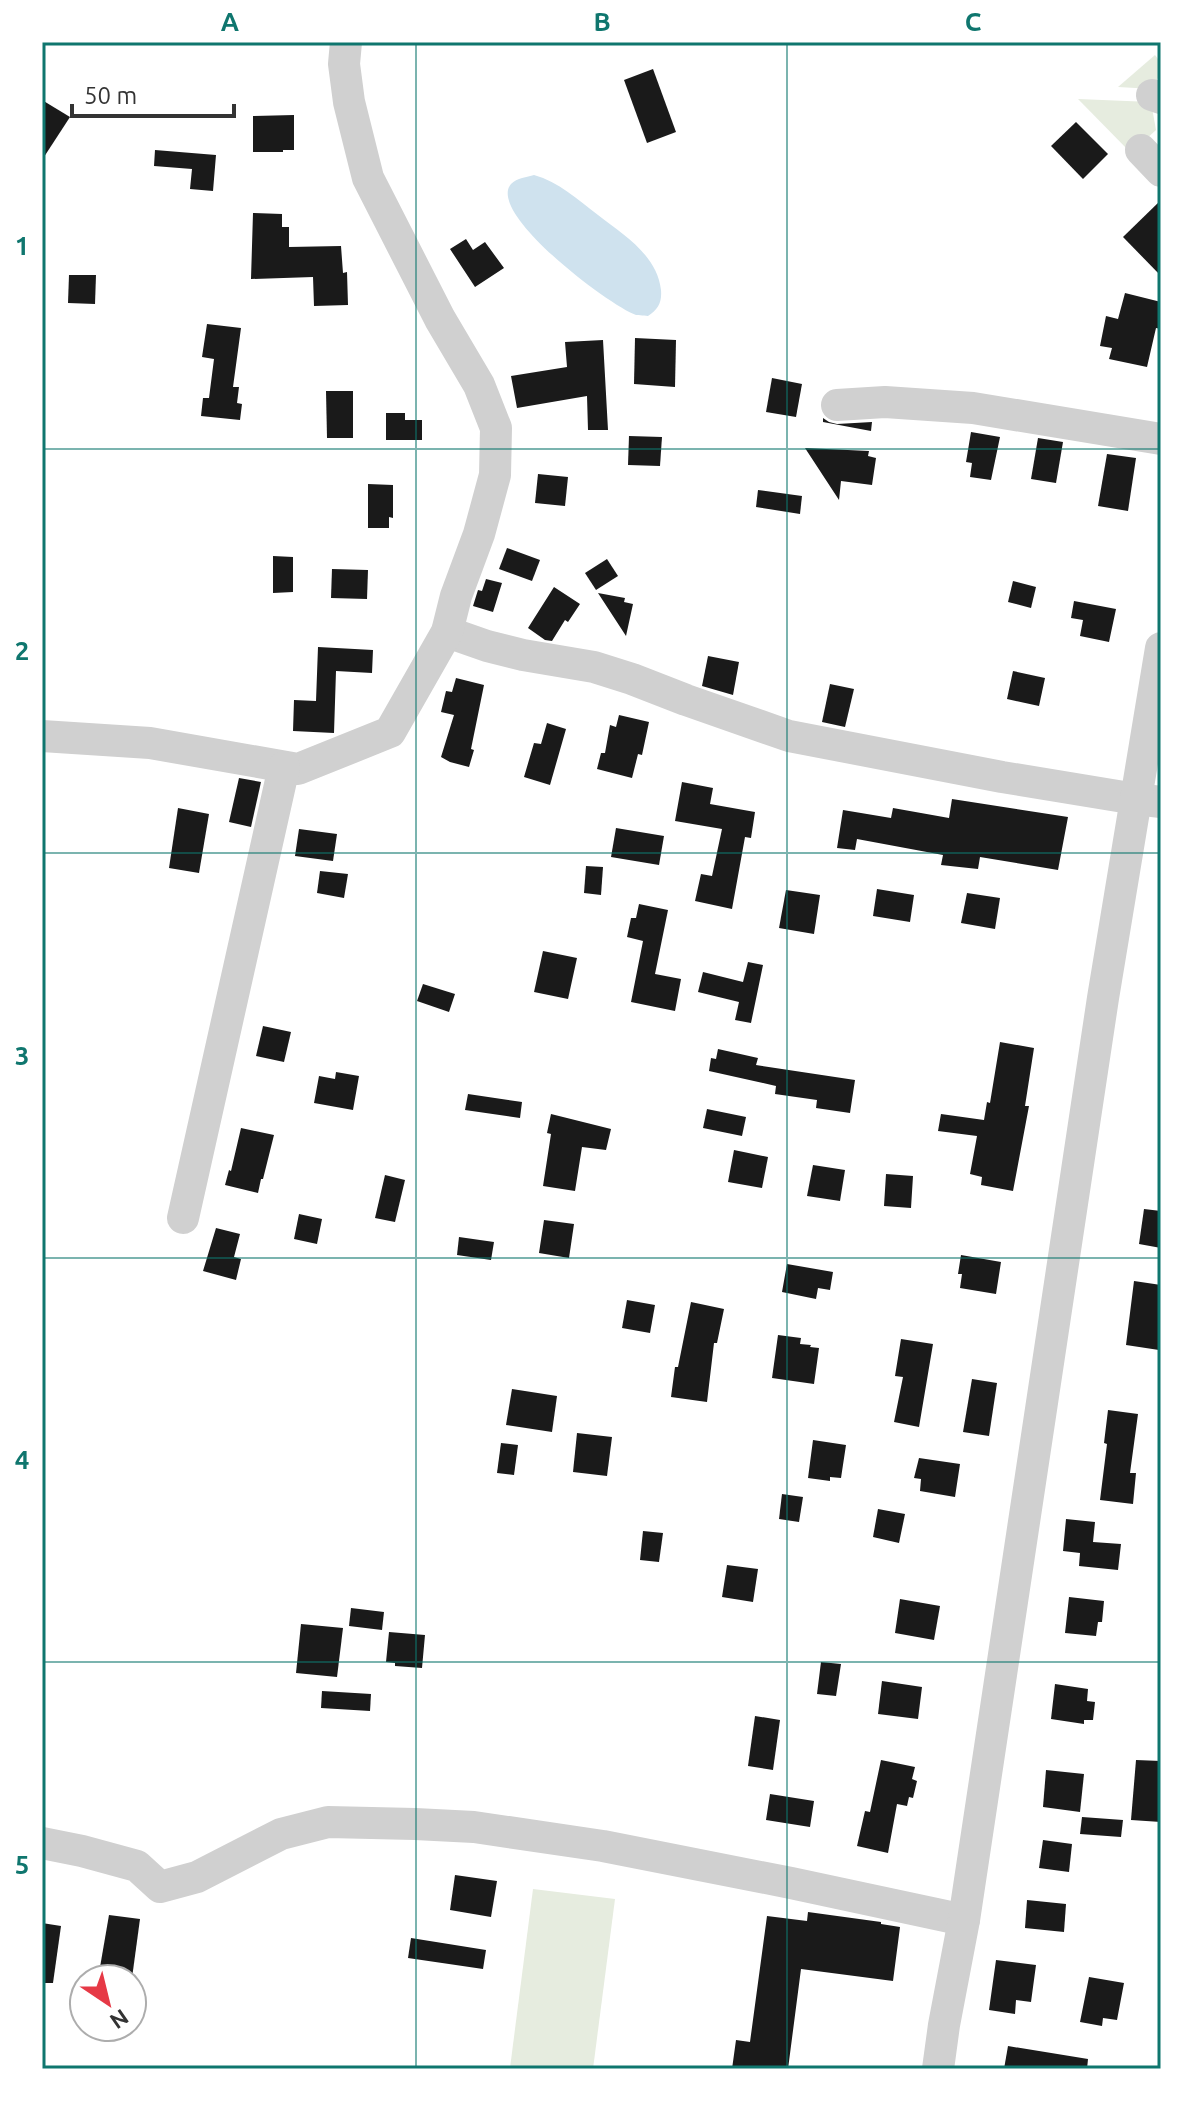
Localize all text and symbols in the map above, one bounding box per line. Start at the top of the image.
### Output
text: A [221,7,240,36]
text: B [593,7,611,36]
text: C [965,7,982,36]
scale bar [72,68,234,118]
text: 50 m [84,82,137,109]
text: 1 [15,231,29,260]
text: 2 [15,636,29,665]
text: 3 [15,1041,29,1070]
text: 4 [15,1445,29,1474]
text: 5 [15,1850,29,1879]
north arrow [68,1963,148,2043]
text: N [106,2005,134,2035]

